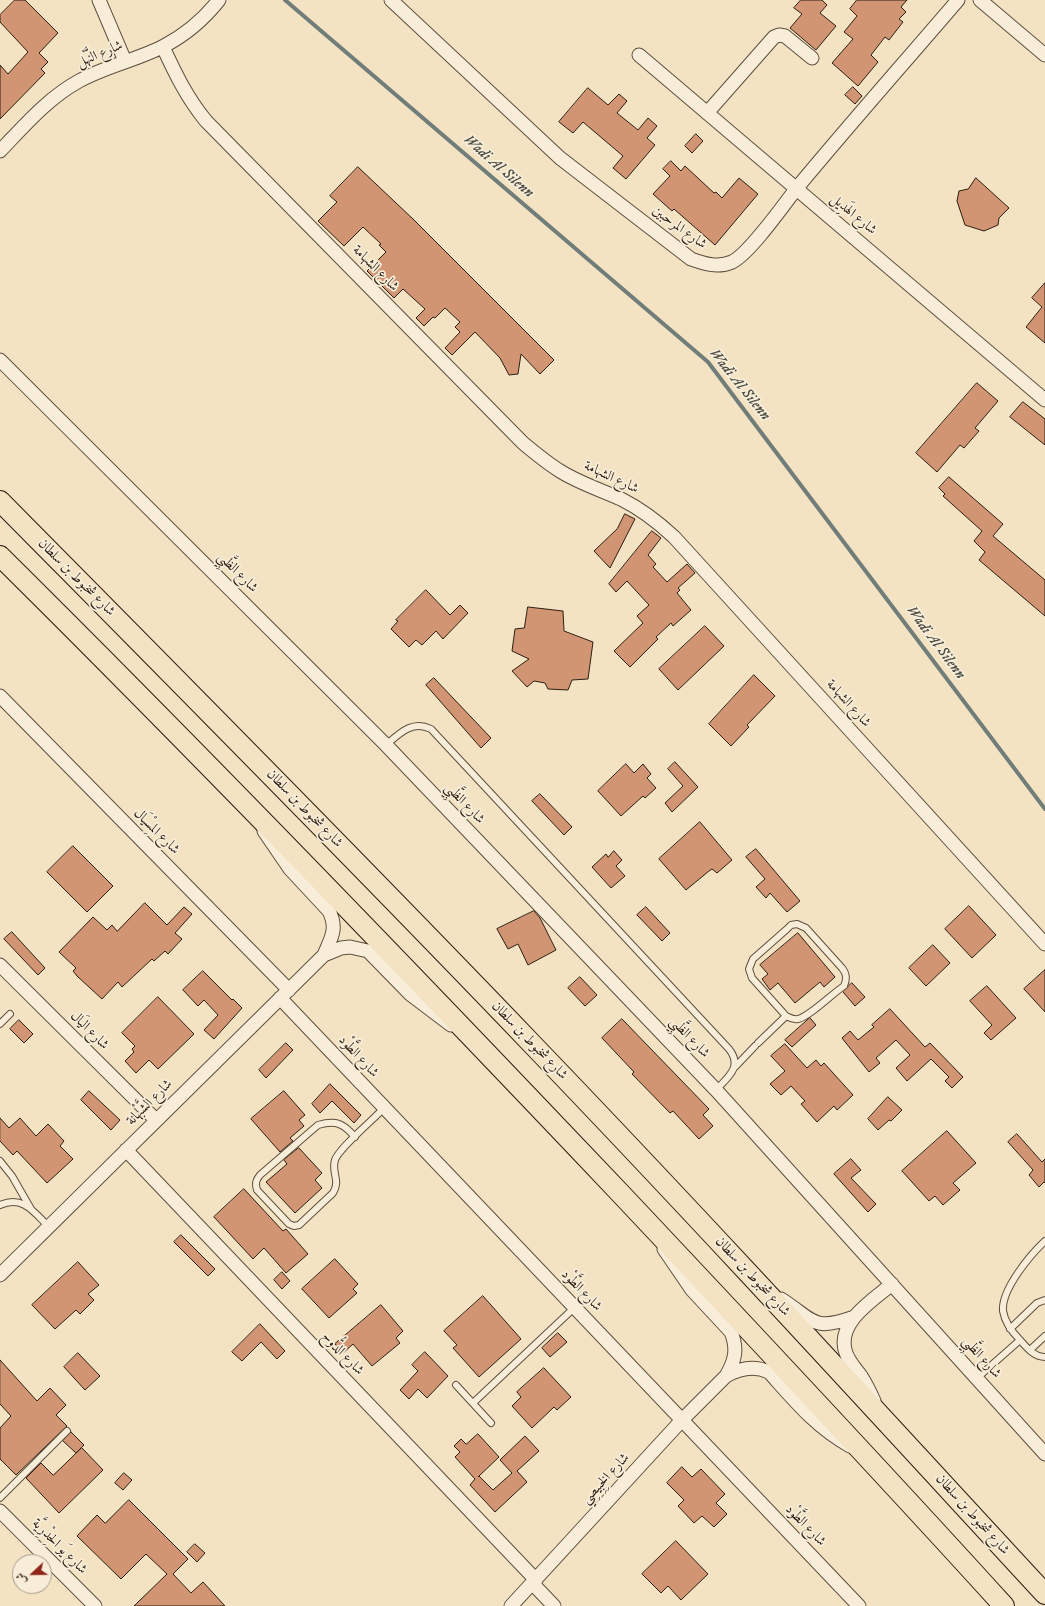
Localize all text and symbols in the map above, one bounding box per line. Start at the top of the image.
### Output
street label: شارع النَّهْل [75,38,125,72]
water label: Wadi Al Silenn [459,131,537,203]
street label: شارع الهَدِيل [826,191,880,239]
street label: شارع المرحبين [648,203,710,253]
street label: شارع الشهامة [348,242,402,296]
water label: Wadi Al Silenn [704,345,774,425]
street label: شارع الشهامة [581,458,641,498]
street label: شارع شخبوط بن سلطان [34,536,118,620]
street label: شارع الظَّبِي [213,549,261,597]
water label: Wadi Al Silenn [901,603,969,683]
street label: شارع الشهامة [822,677,874,731]
street label: شارع شخبوط بن سلطان [262,766,346,852]
street label: شارع الظَّبِي [440,780,488,828]
street label: شارع المِسْيَال [129,805,183,859]
street label: شارع شخبوط بن سلطان [487,998,571,1084]
street label: شارع اليَال [66,1008,112,1054]
street label: شارع الظَّبِي [665,1014,713,1062]
street label: شارع الطَّوْد [334,1032,382,1082]
street label: شارع الشَّبْهانة [123,1076,177,1130]
street label: شارع شخبوط بن سلطان [711,1234,793,1320]
street label: شارع الطَّوْد [557,1267,605,1315]
street label: شارع الدُّوح [317,1329,367,1379]
street label: شارع الظَّبِي [958,1334,1004,1382]
street label: شارع الخِبِيصِي [578,1450,634,1508]
street label: شارع شخبوط بن سلطان [931,1471,1013,1559]
street label: شارع الطَّوْد [781,1502,829,1550]
street label: شارع يَو الحِدْرِيَّة [28,1516,90,1578]
north arrow [12,1554,52,1594]
text: ش [13,1570,30,1586]

